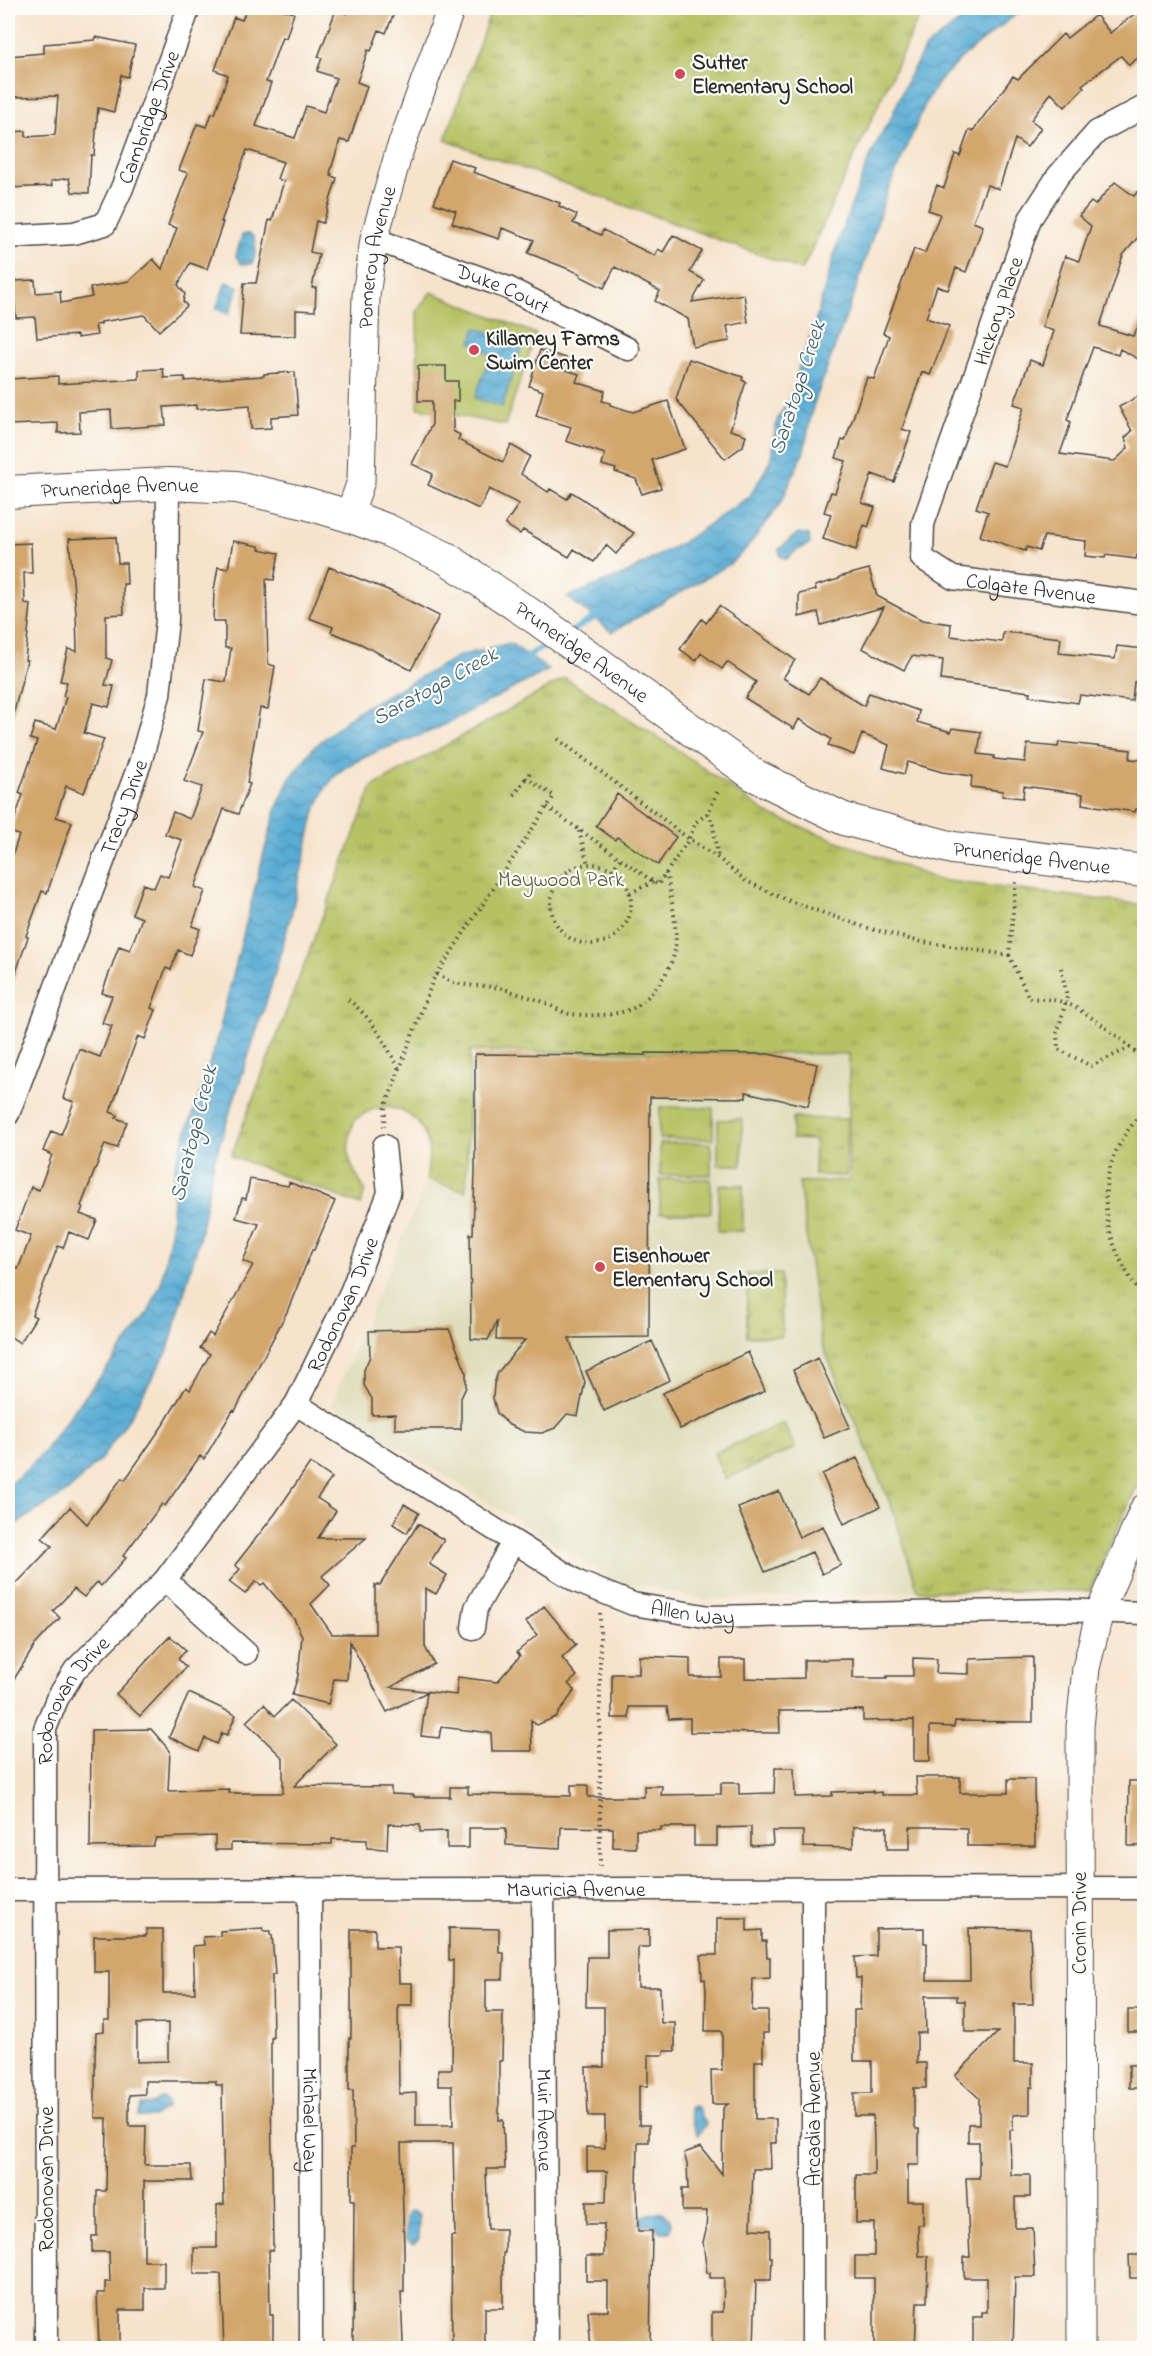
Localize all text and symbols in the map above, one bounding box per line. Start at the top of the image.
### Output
street label: Cambridge Drive [112,46,189,189]
place label: Sutter Elementary School [692,49,854,105]
marker: Sutter Elementary School [673,67,687,81]
street label: Pomeroy Avenue [352,182,406,329]
street label: Hickory Place [967,253,1035,371]
street label: Duke Court [450,257,554,324]
water label: Saratoga Creek [762,316,836,459]
place label: Killarney Farms Swim Center [486,325,620,379]
marker: Killarney Farms Swim Center [467,343,481,357]
street label: Pruneridge Avenue [40,471,200,507]
street label: Colgate Avenue [964,567,1098,614]
street label: Pruneridge Avenue [508,595,654,712]
water label: Saratoga Creek [367,639,505,735]
street label: Tracy Drive [94,755,157,860]
street label: Pruneridge Avenue [951,835,1113,884]
park label: Maywood Park [498,866,625,898]
water label: Saratoga Creek [163,1061,228,1205]
street label: Rodonovan Drive [301,1233,388,1378]
place label: Eisenhower Elementary School [612,1242,774,1298]
marker: Eisenhower Elementary School [593,1260,607,1274]
street label: Allen Way [648,1594,735,1636]
street label: Rodonovan Drive [32,1630,118,1765]
street label: Cronin Drive [1066,1871,1096,1974]
street label: Mauricia Avenue [507,1876,646,1906]
street label: Arcadia Avenue [800,2051,830,2187]
street label: Michael Way [292,2068,324,2172]
street label: Muir Avenue [528,2068,558,2172]
street label: Rodonovan Drive [33,2106,63,2252]

